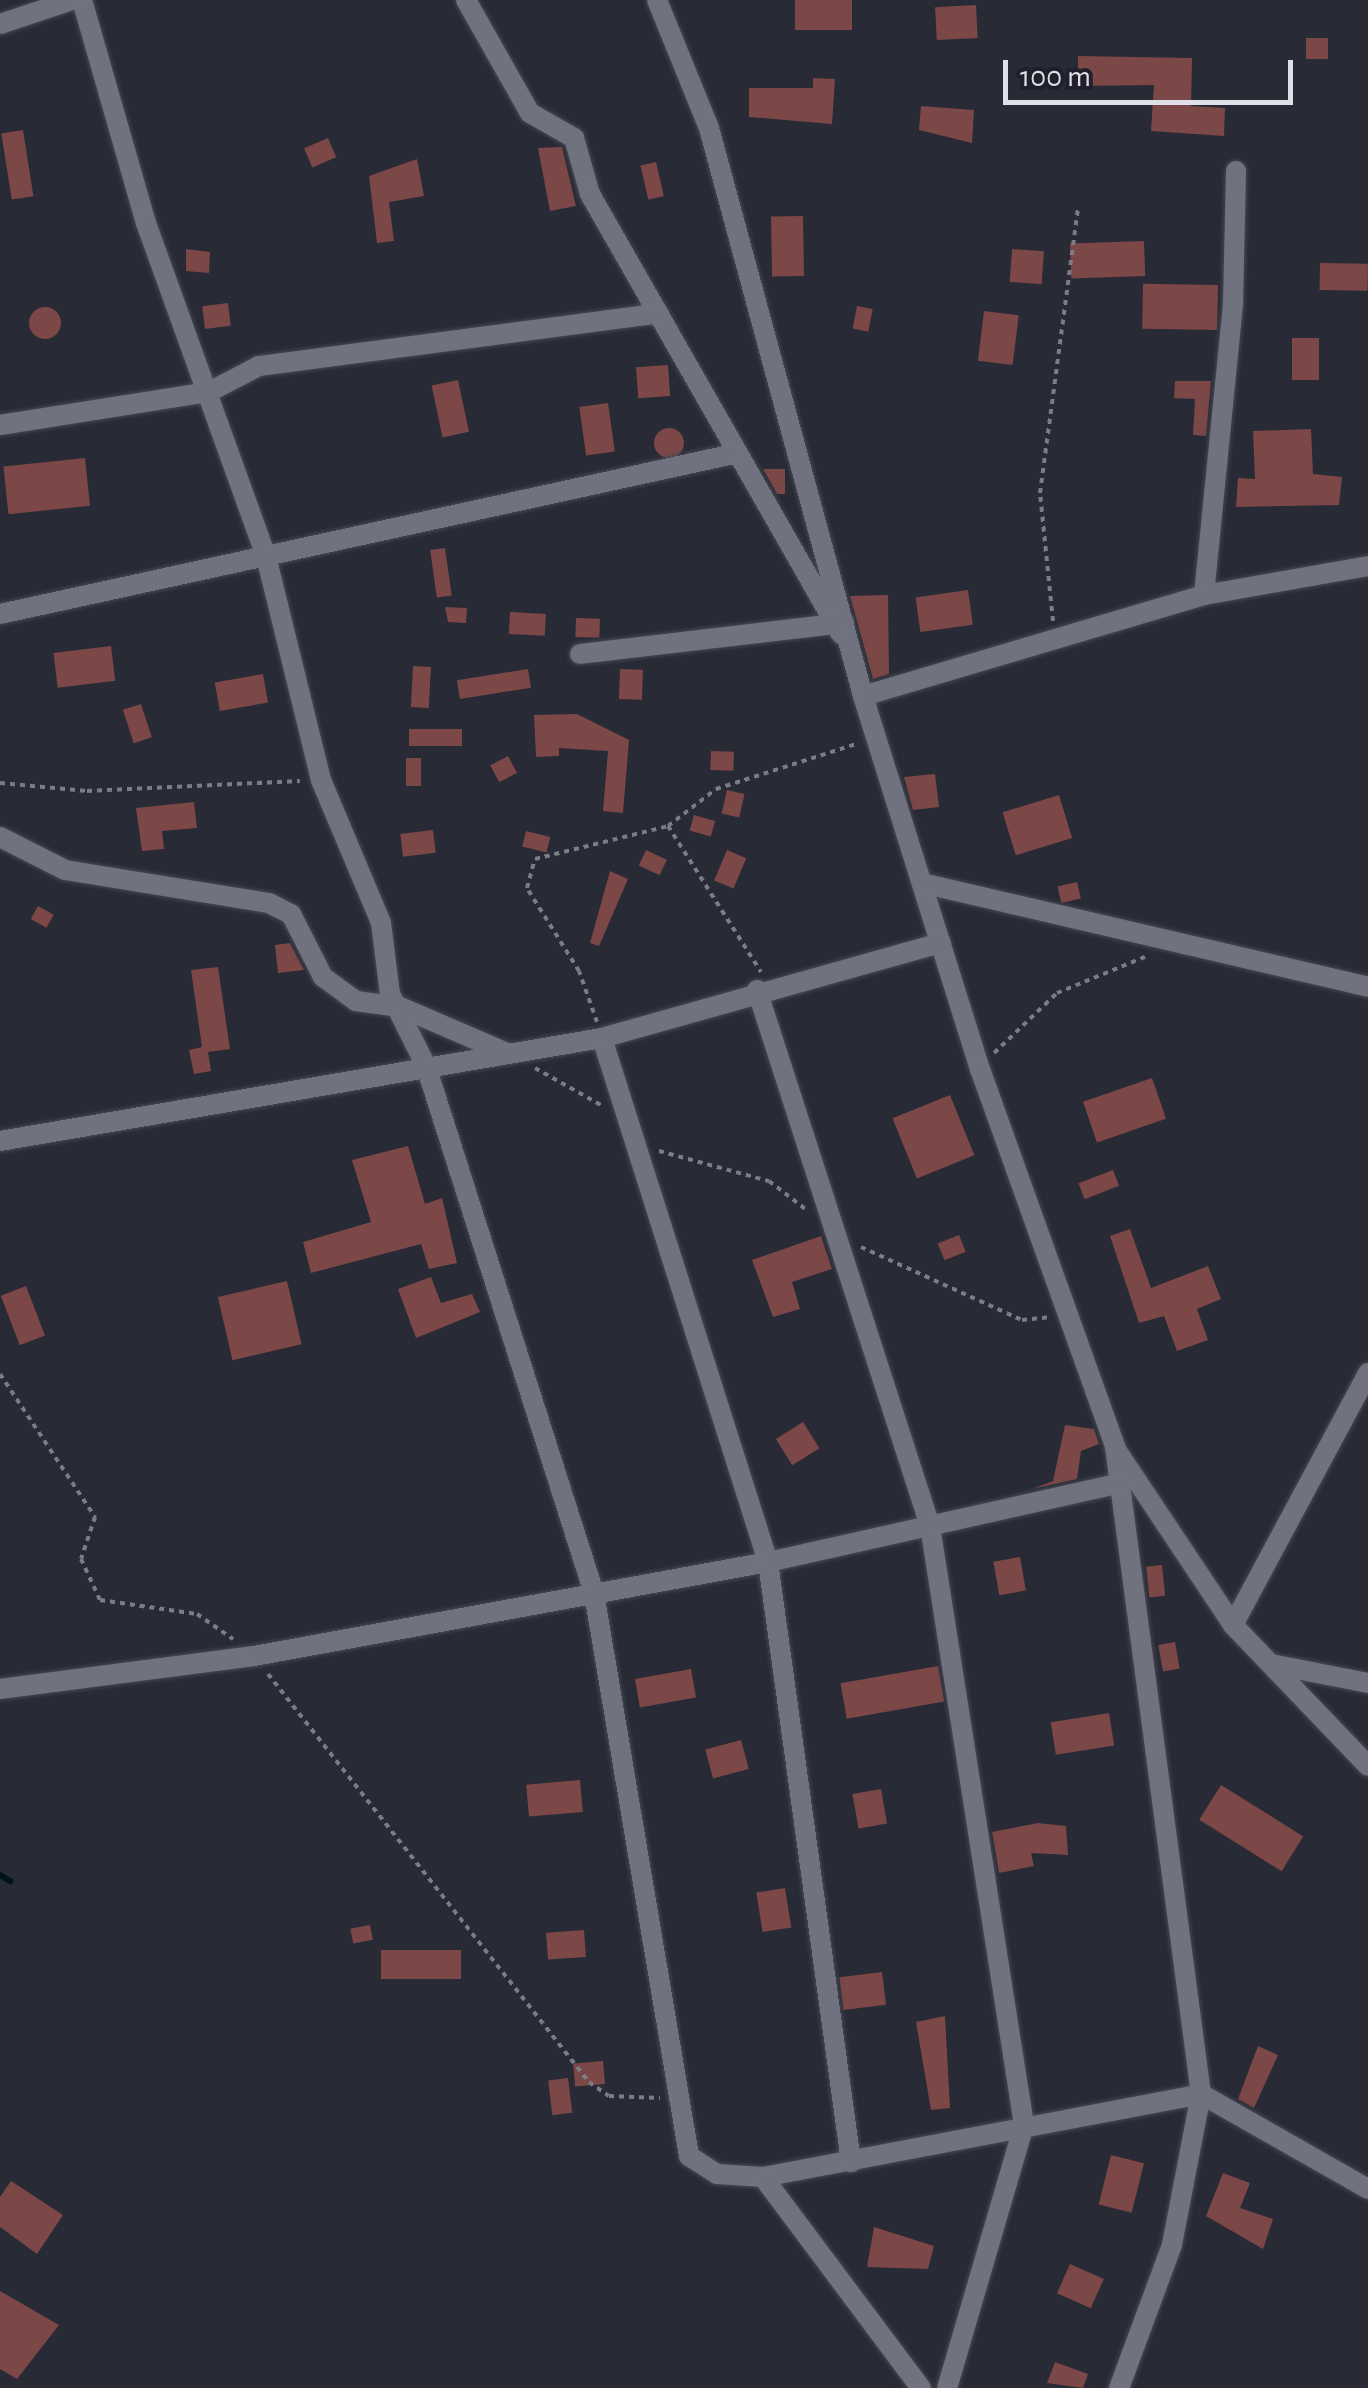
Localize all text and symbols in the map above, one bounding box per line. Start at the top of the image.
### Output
scale bar [1008,40,1298,102]
text: 100 m [1020,62,1091,92]

